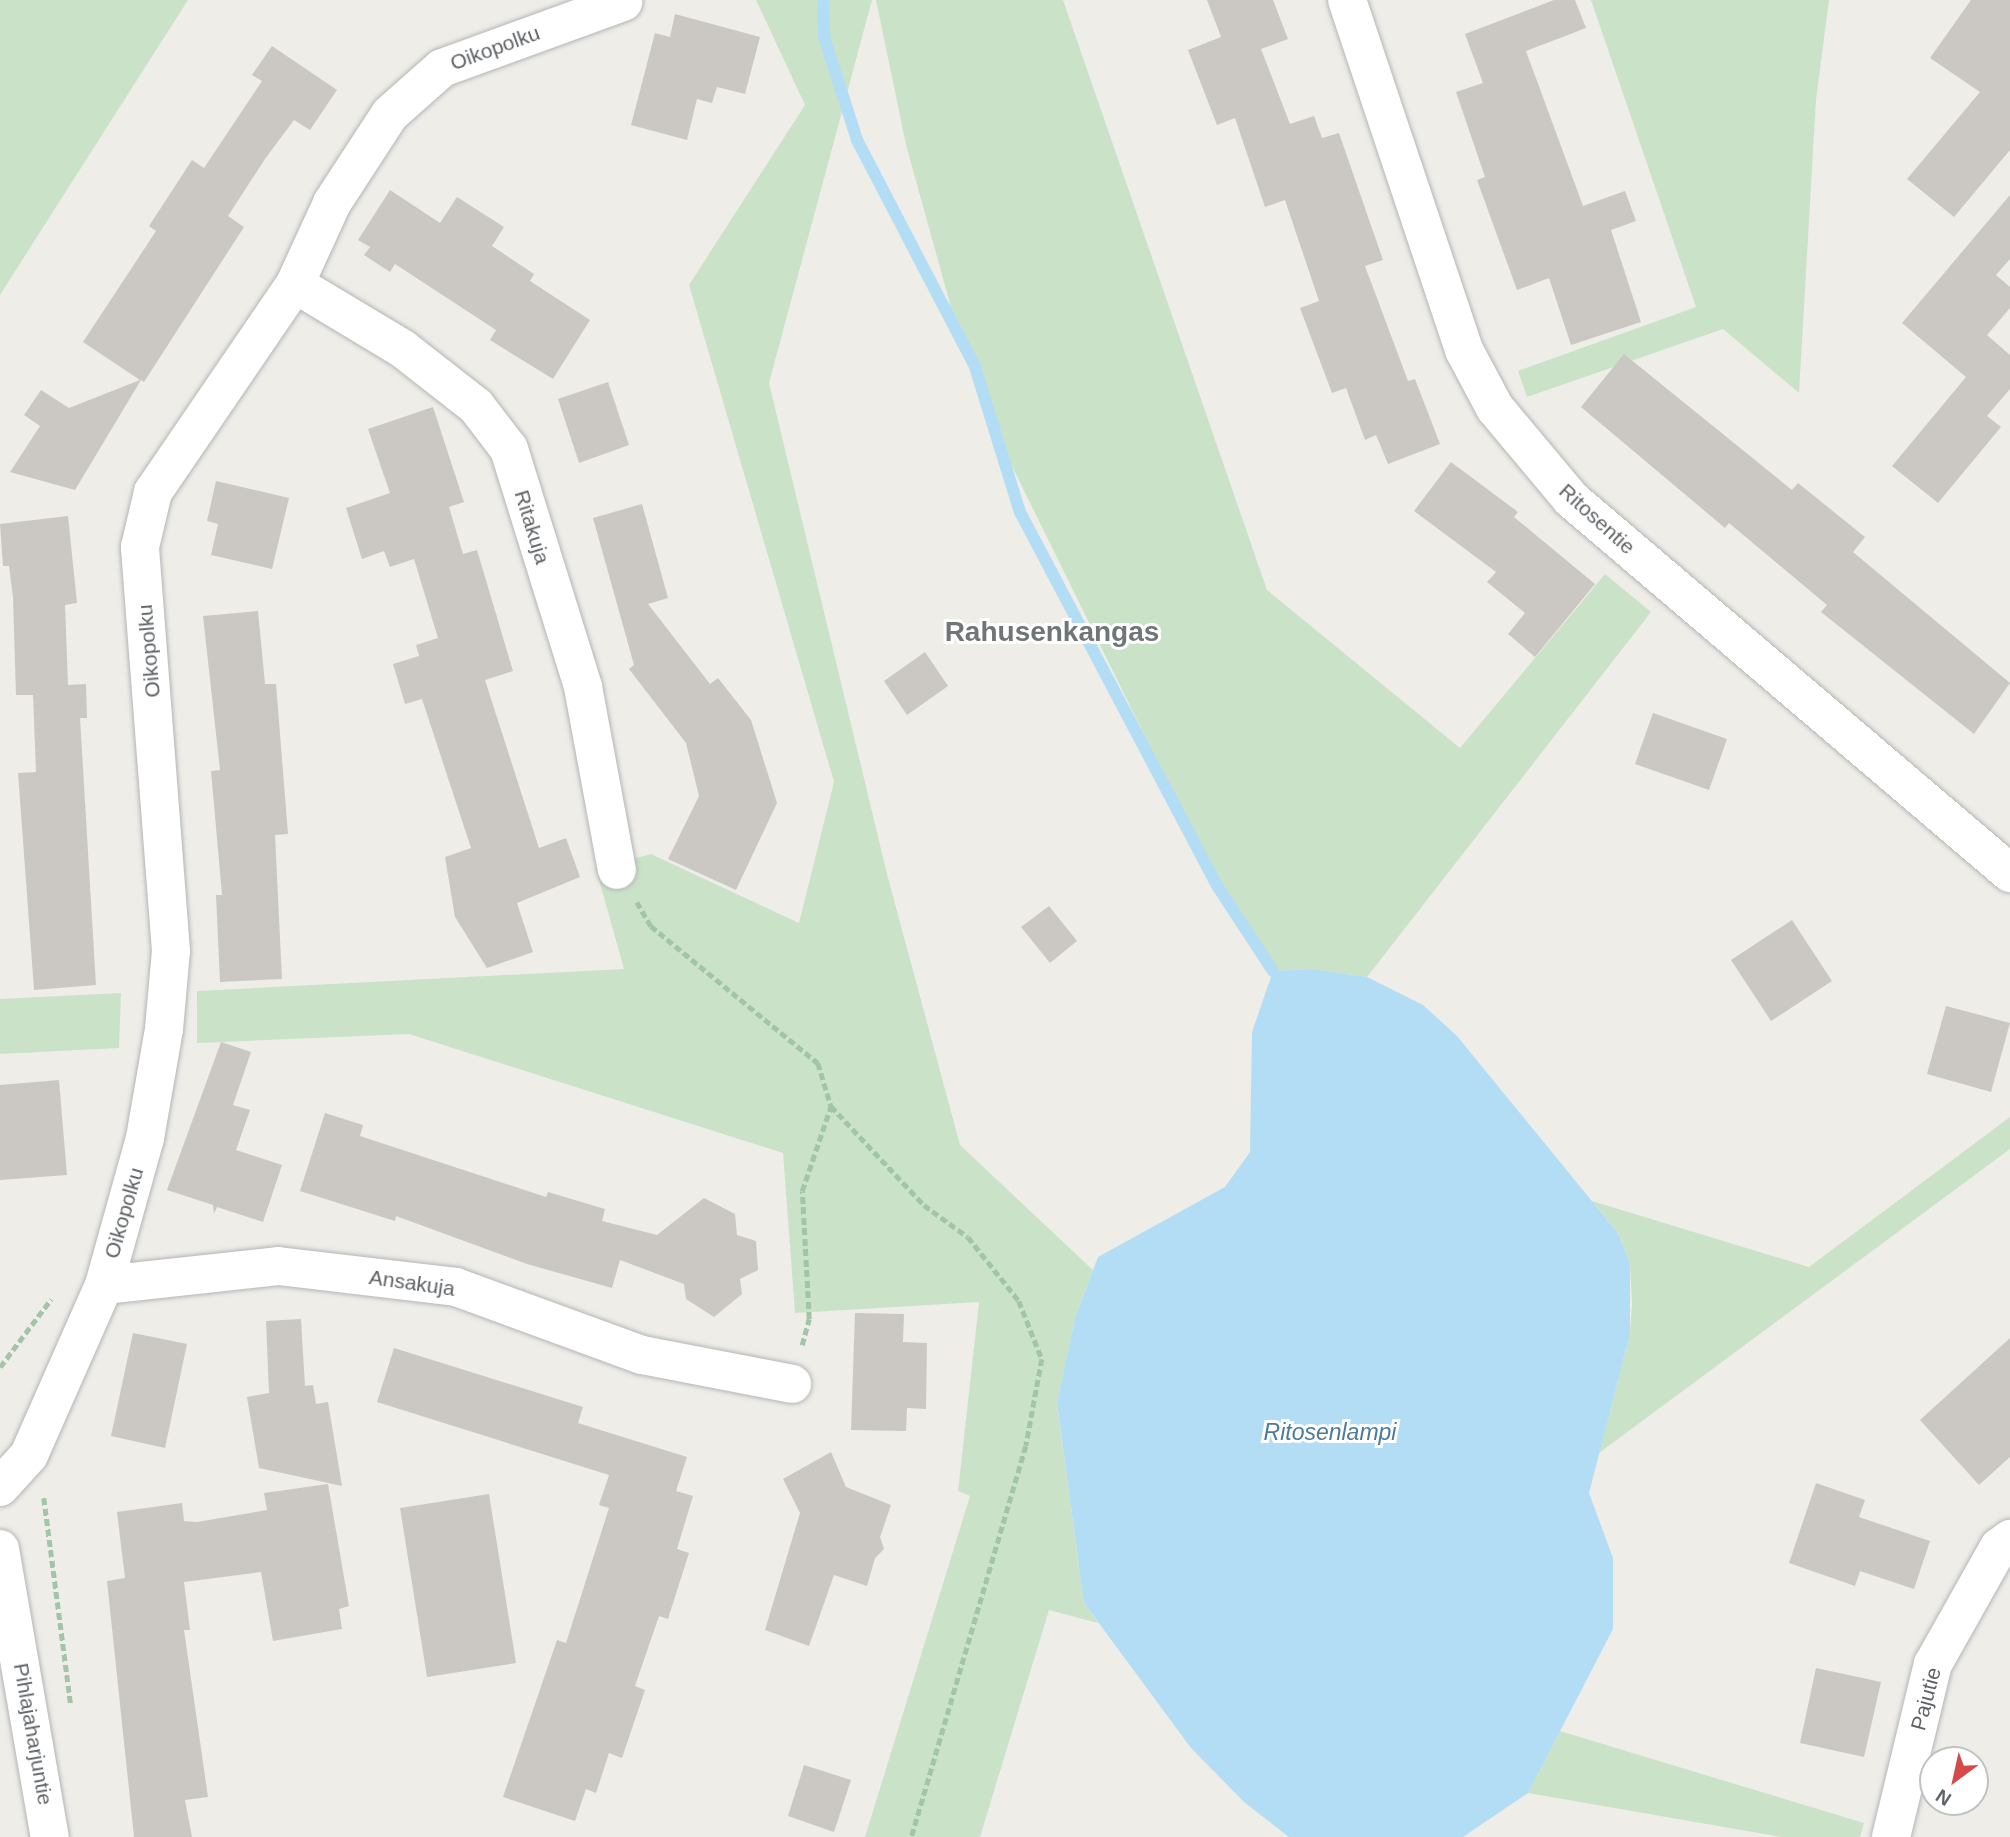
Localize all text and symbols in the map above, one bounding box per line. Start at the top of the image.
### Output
street label: Oikopolku [447,20,543,76]
street label: Ritosentie [1554,478,1640,560]
street label: Ritakuja [509,487,555,567]
street label: Oikopolku [132,603,166,699]
district label: Rahusenkangas [945,615,1159,649]
street label: Oikopolku [99,1165,149,1261]
street label: Ansakuja [367,1265,457,1301]
water label: Ritosenlampi [1264,1418,1396,1446]
street label: Pihlajaharjuntie [8,1661,58,1807]
street label: Pajutie [1906,1665,1946,1733]
north arrow [1919,1746,1989,1816]
text: N [1932,1785,1955,1810]

